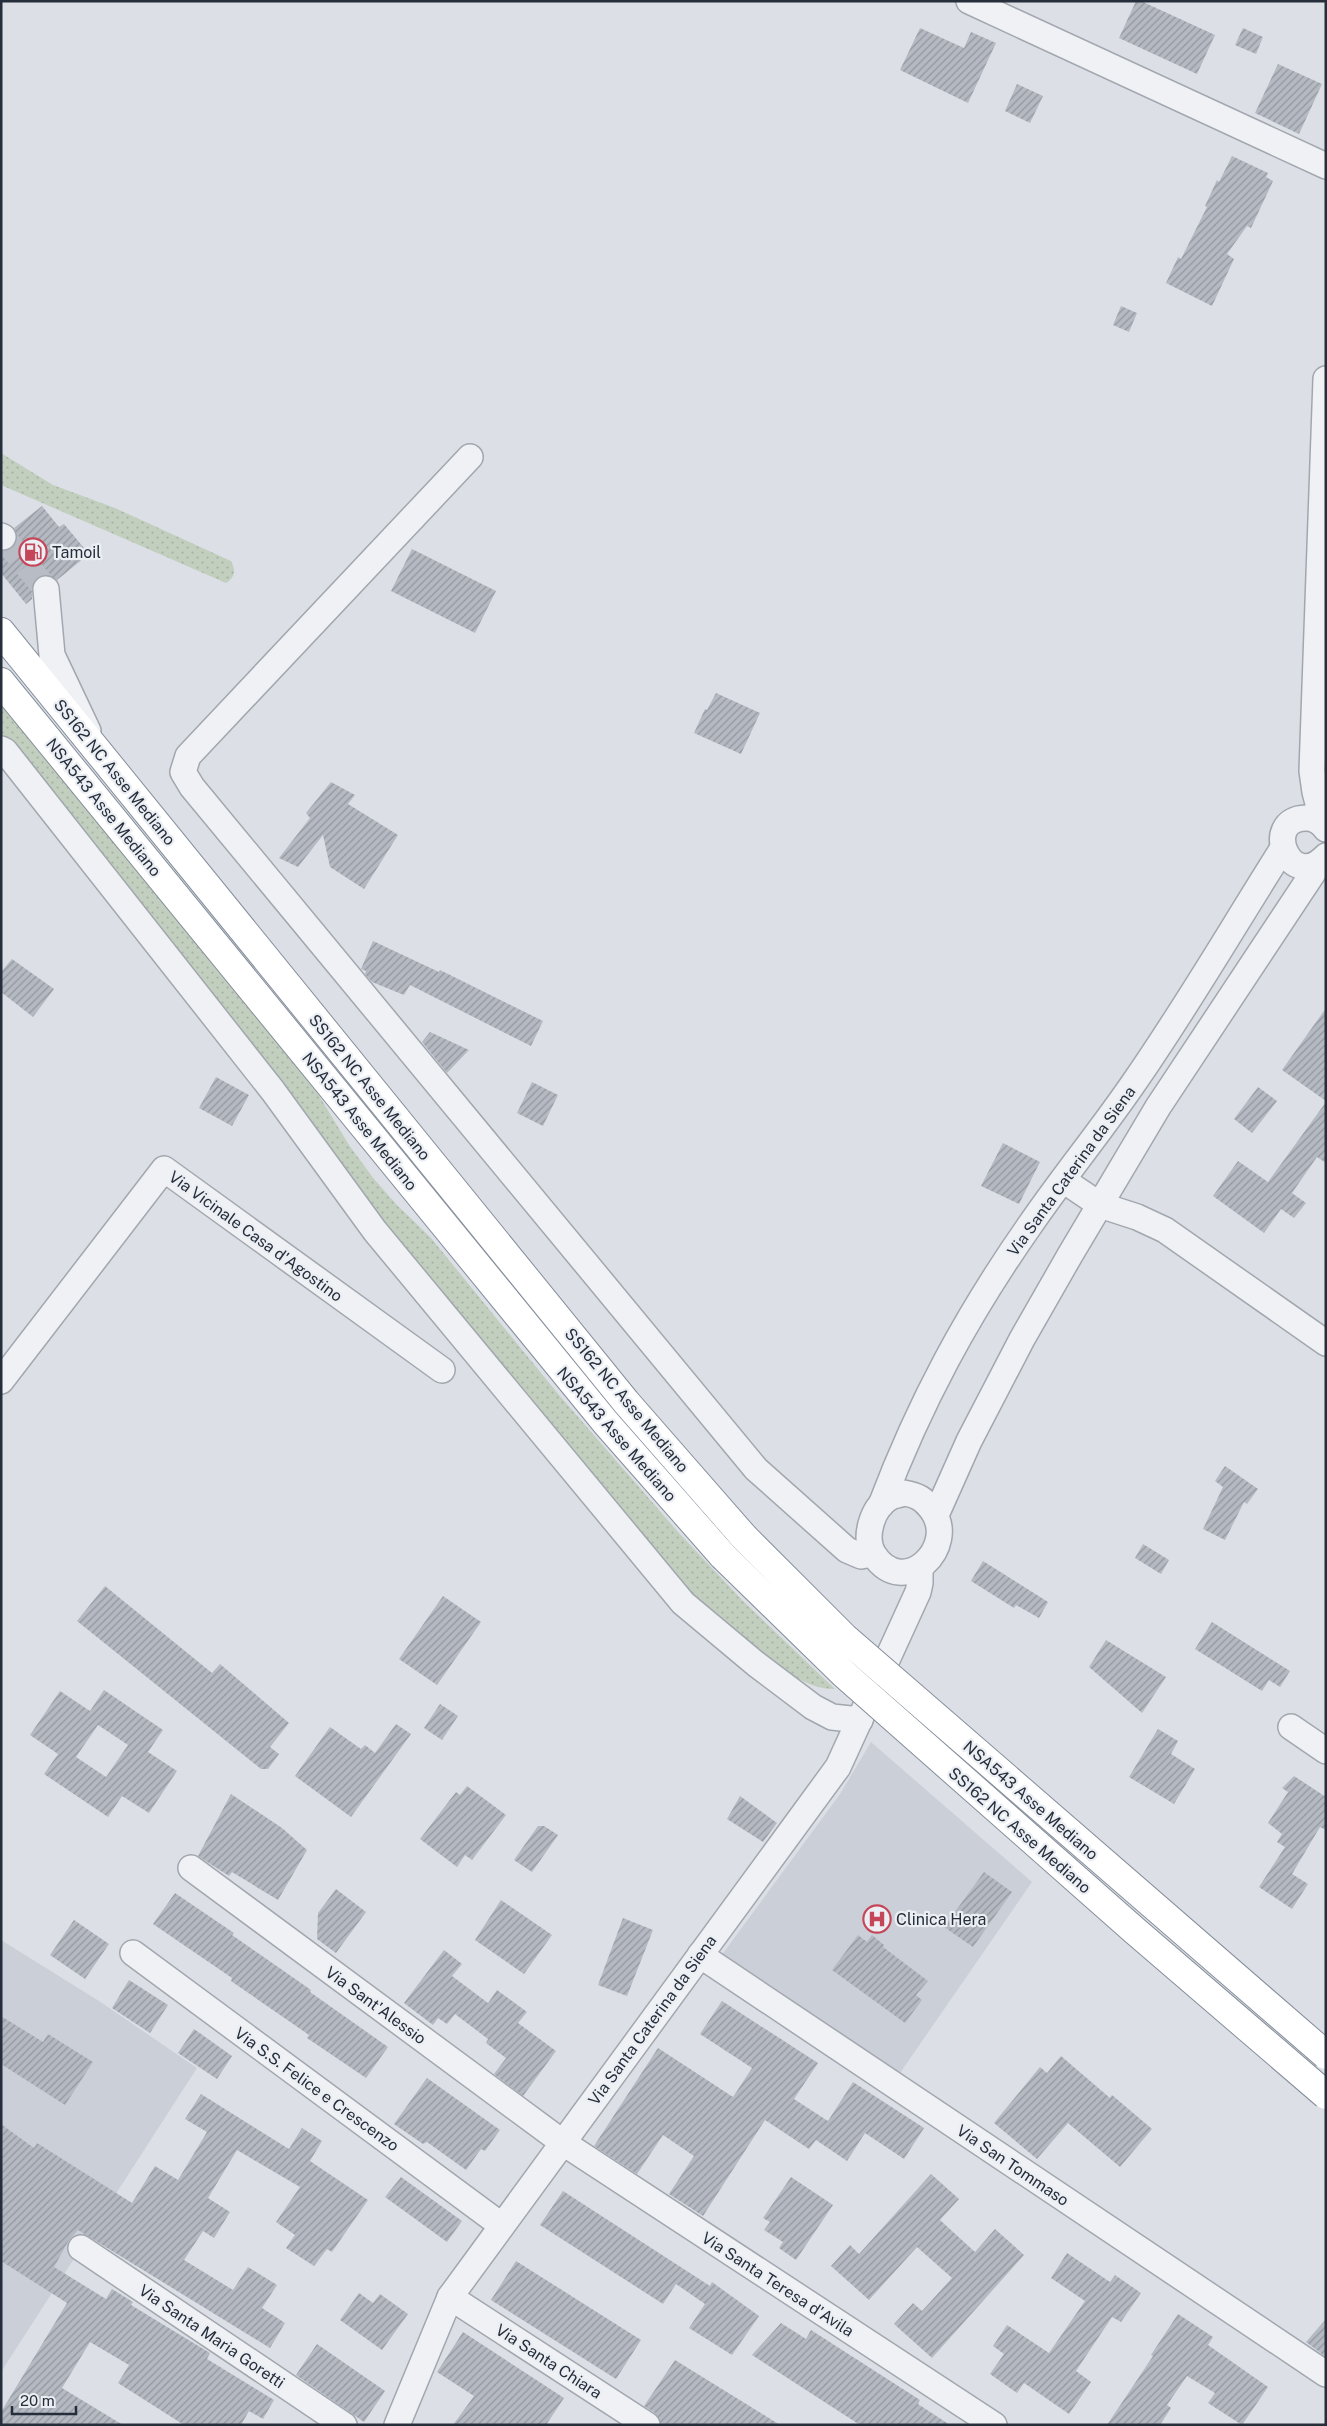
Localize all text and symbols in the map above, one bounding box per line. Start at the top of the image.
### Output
fuel station icon: Tamoil [18,537,48,567]
place label: Tamoil [52,543,101,562]
street label: SS162 NC Asse Mediano [50,695,179,849]
street label: NSA543 Asse Mediano [42,734,165,880]
street label: SS162 NC Asse Mediano [305,1010,434,1164]
street label: NSA543 Asse Mediano [298,1048,421,1194]
street label: Via Santa Caterina da Siena [1003,1083,1139,1260]
street label: Via Vicinale Casa d'Agostino [165,1167,346,1306]
street label: SS162 NC Asse Mediano [561,1324,693,1476]
street label: NSA543 Asse Mediano [553,1363,680,1506]
street label: NSA543 Asse Mediano [959,1737,1102,1864]
street label: SS162 NC Asse Mediano [945,1763,1095,1897]
hospital icon: Clinica Hera [862,1904,892,1934]
place label: Clinica Hera [896,1910,986,1929]
street label: Via Santa Caterina da Siena [584,1932,720,2109]
street label: Via Sant'Alessio [322,1963,430,2048]
street label: Via S.S. Felice e Crescenzo [231,2023,403,2155]
street label: Via San Tommaso [953,2121,1072,2210]
street label: Via Santa Teresa d'Avila [698,2228,857,2341]
street label: Via Santa Maria Goretti [135,2280,288,2392]
street label: Via Santa Chiara [492,2320,605,2403]
scale bar [12,2384,76,2416]
text: 20 m [20,2392,55,2409]

